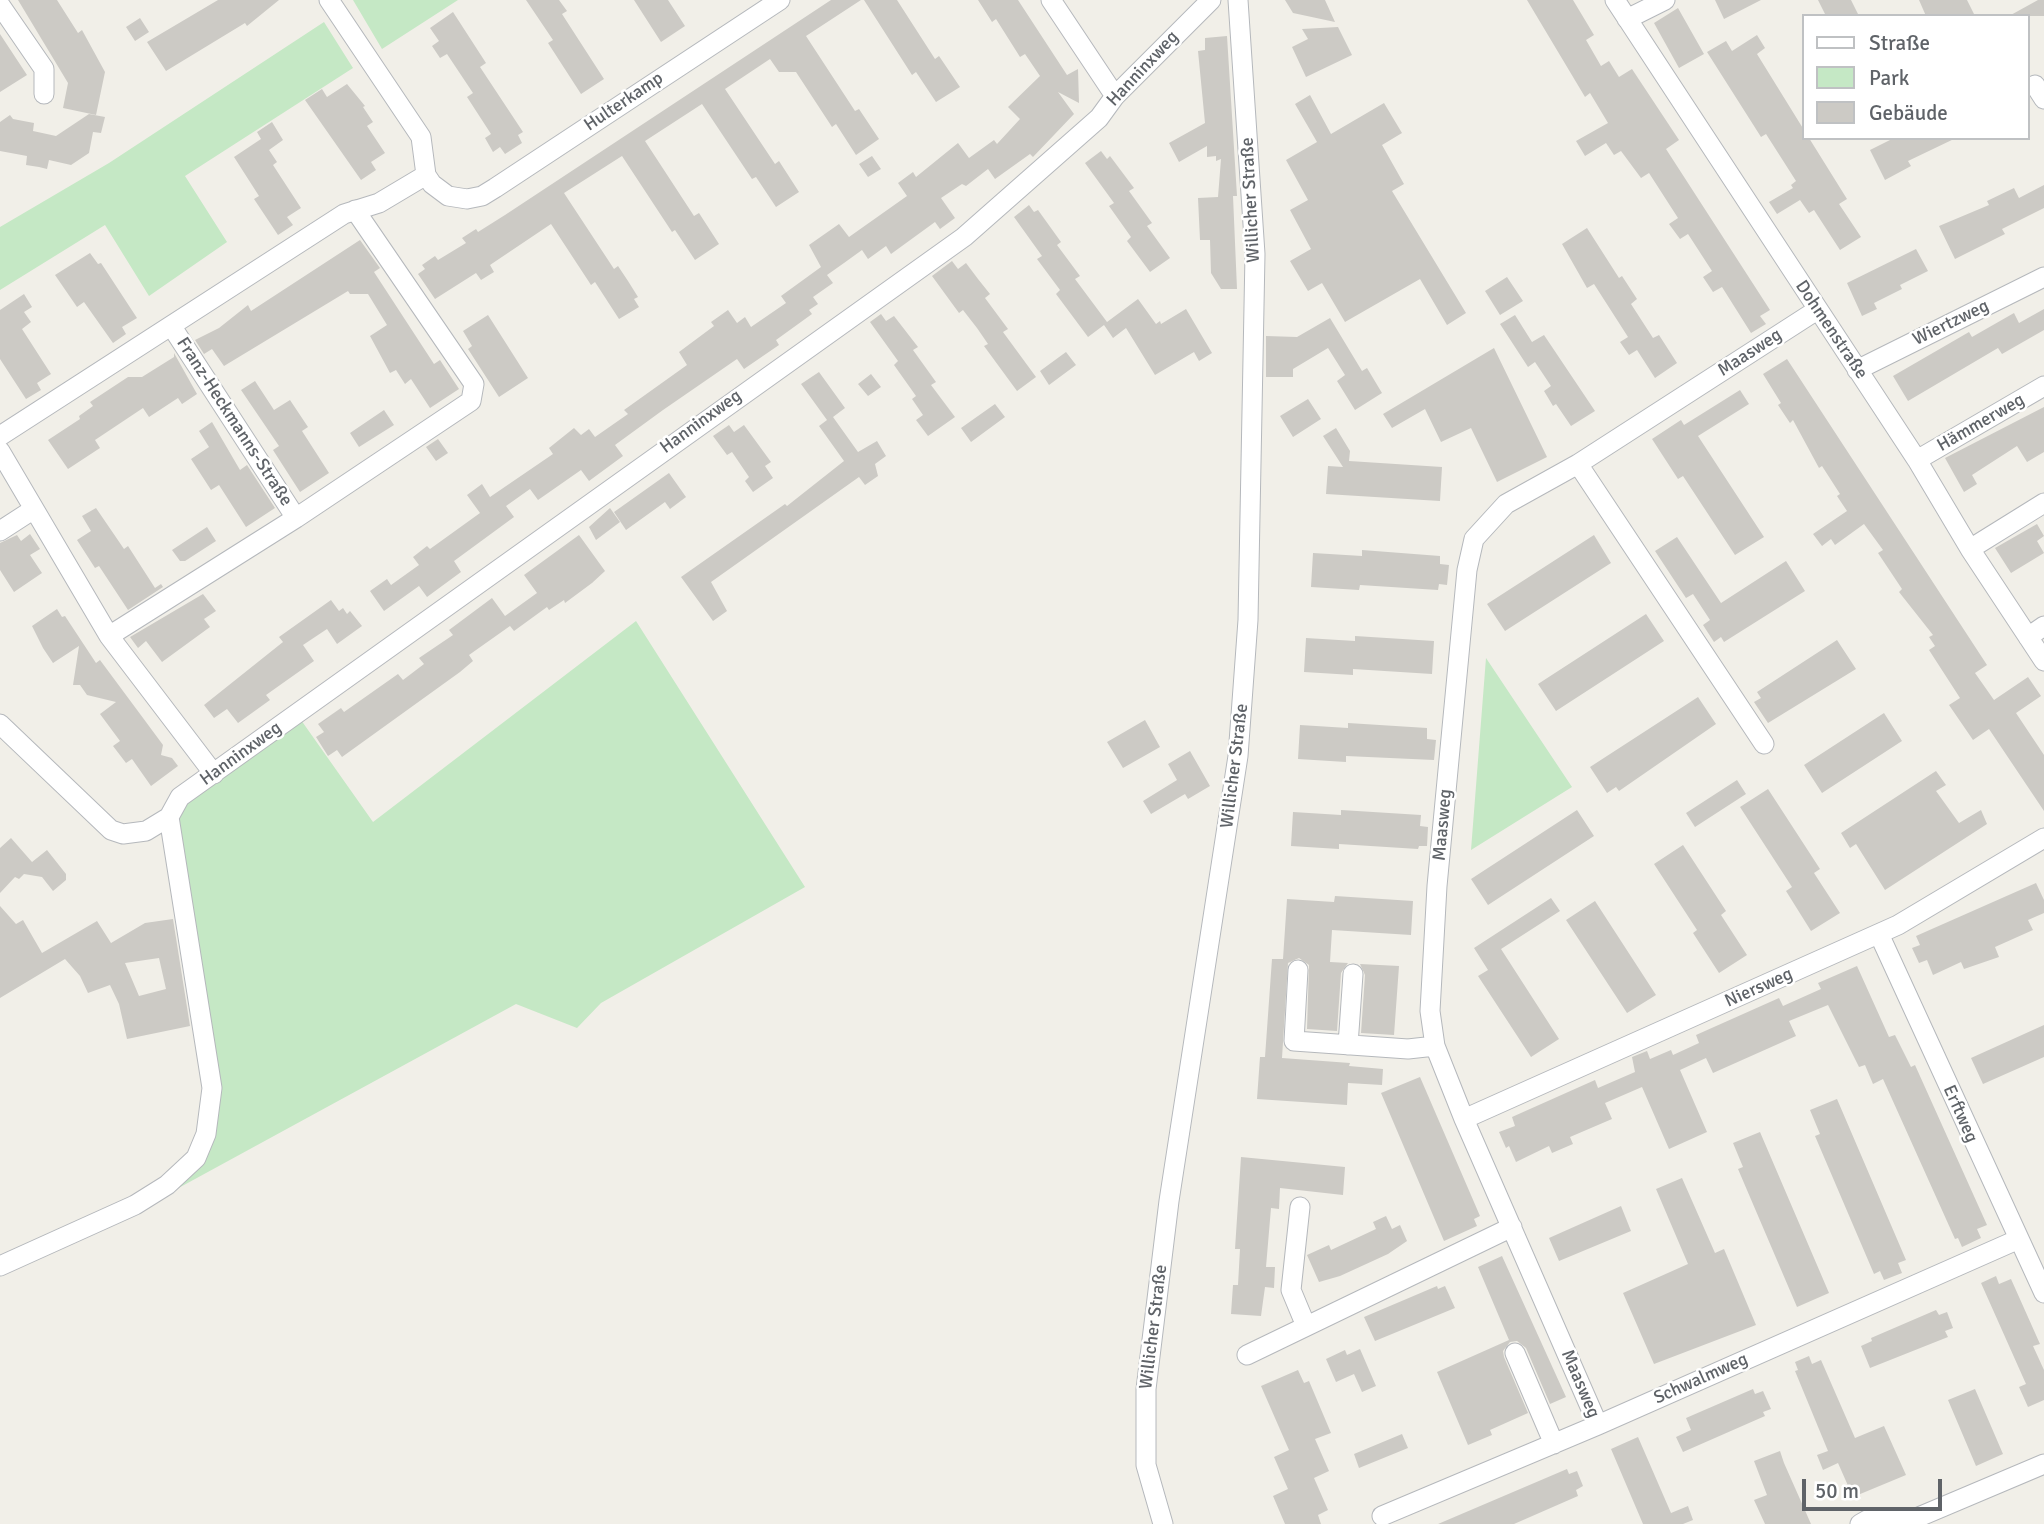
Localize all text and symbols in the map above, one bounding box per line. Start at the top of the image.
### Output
legend [1802,14,2030,140]
street label: Hanninxweg [1103,27,1183,111]
text: Straße [1869,30,1930,56]
text: Park [1869,65,1909,91]
street label: Hulterkamp [580,68,668,136]
text: Gebäude [1869,100,1948,126]
street label: Willicher Straße [1237,137,1265,263]
street label: Dohmenstraße [1790,277,1872,383]
street label: Wiertzweg [1909,295,1993,351]
street label: Maasweg [1714,324,1786,382]
street label: Franz-Heckmanns-Straße [171,334,297,510]
street label: Hanninxweg [656,385,746,459]
street label: Hämmerweg [1933,389,2029,457]
street label: Willicher Straße [1217,702,1253,830]
street label: Hanninxweg [196,717,286,791]
street label: Maasweg [1429,788,1457,862]
street label: Niersweg [1722,964,1796,1012]
street label: Erftweg [1938,1082,1982,1146]
street label: Willicher Straße [1136,1263,1172,1391]
street label: Maasweg [1556,1347,1604,1421]
street label: Schwalmweg [1651,1349,1751,1409]
scale bar [1806,1464,1946,1508]
text: 50 m [1815,1478,1859,1504]

